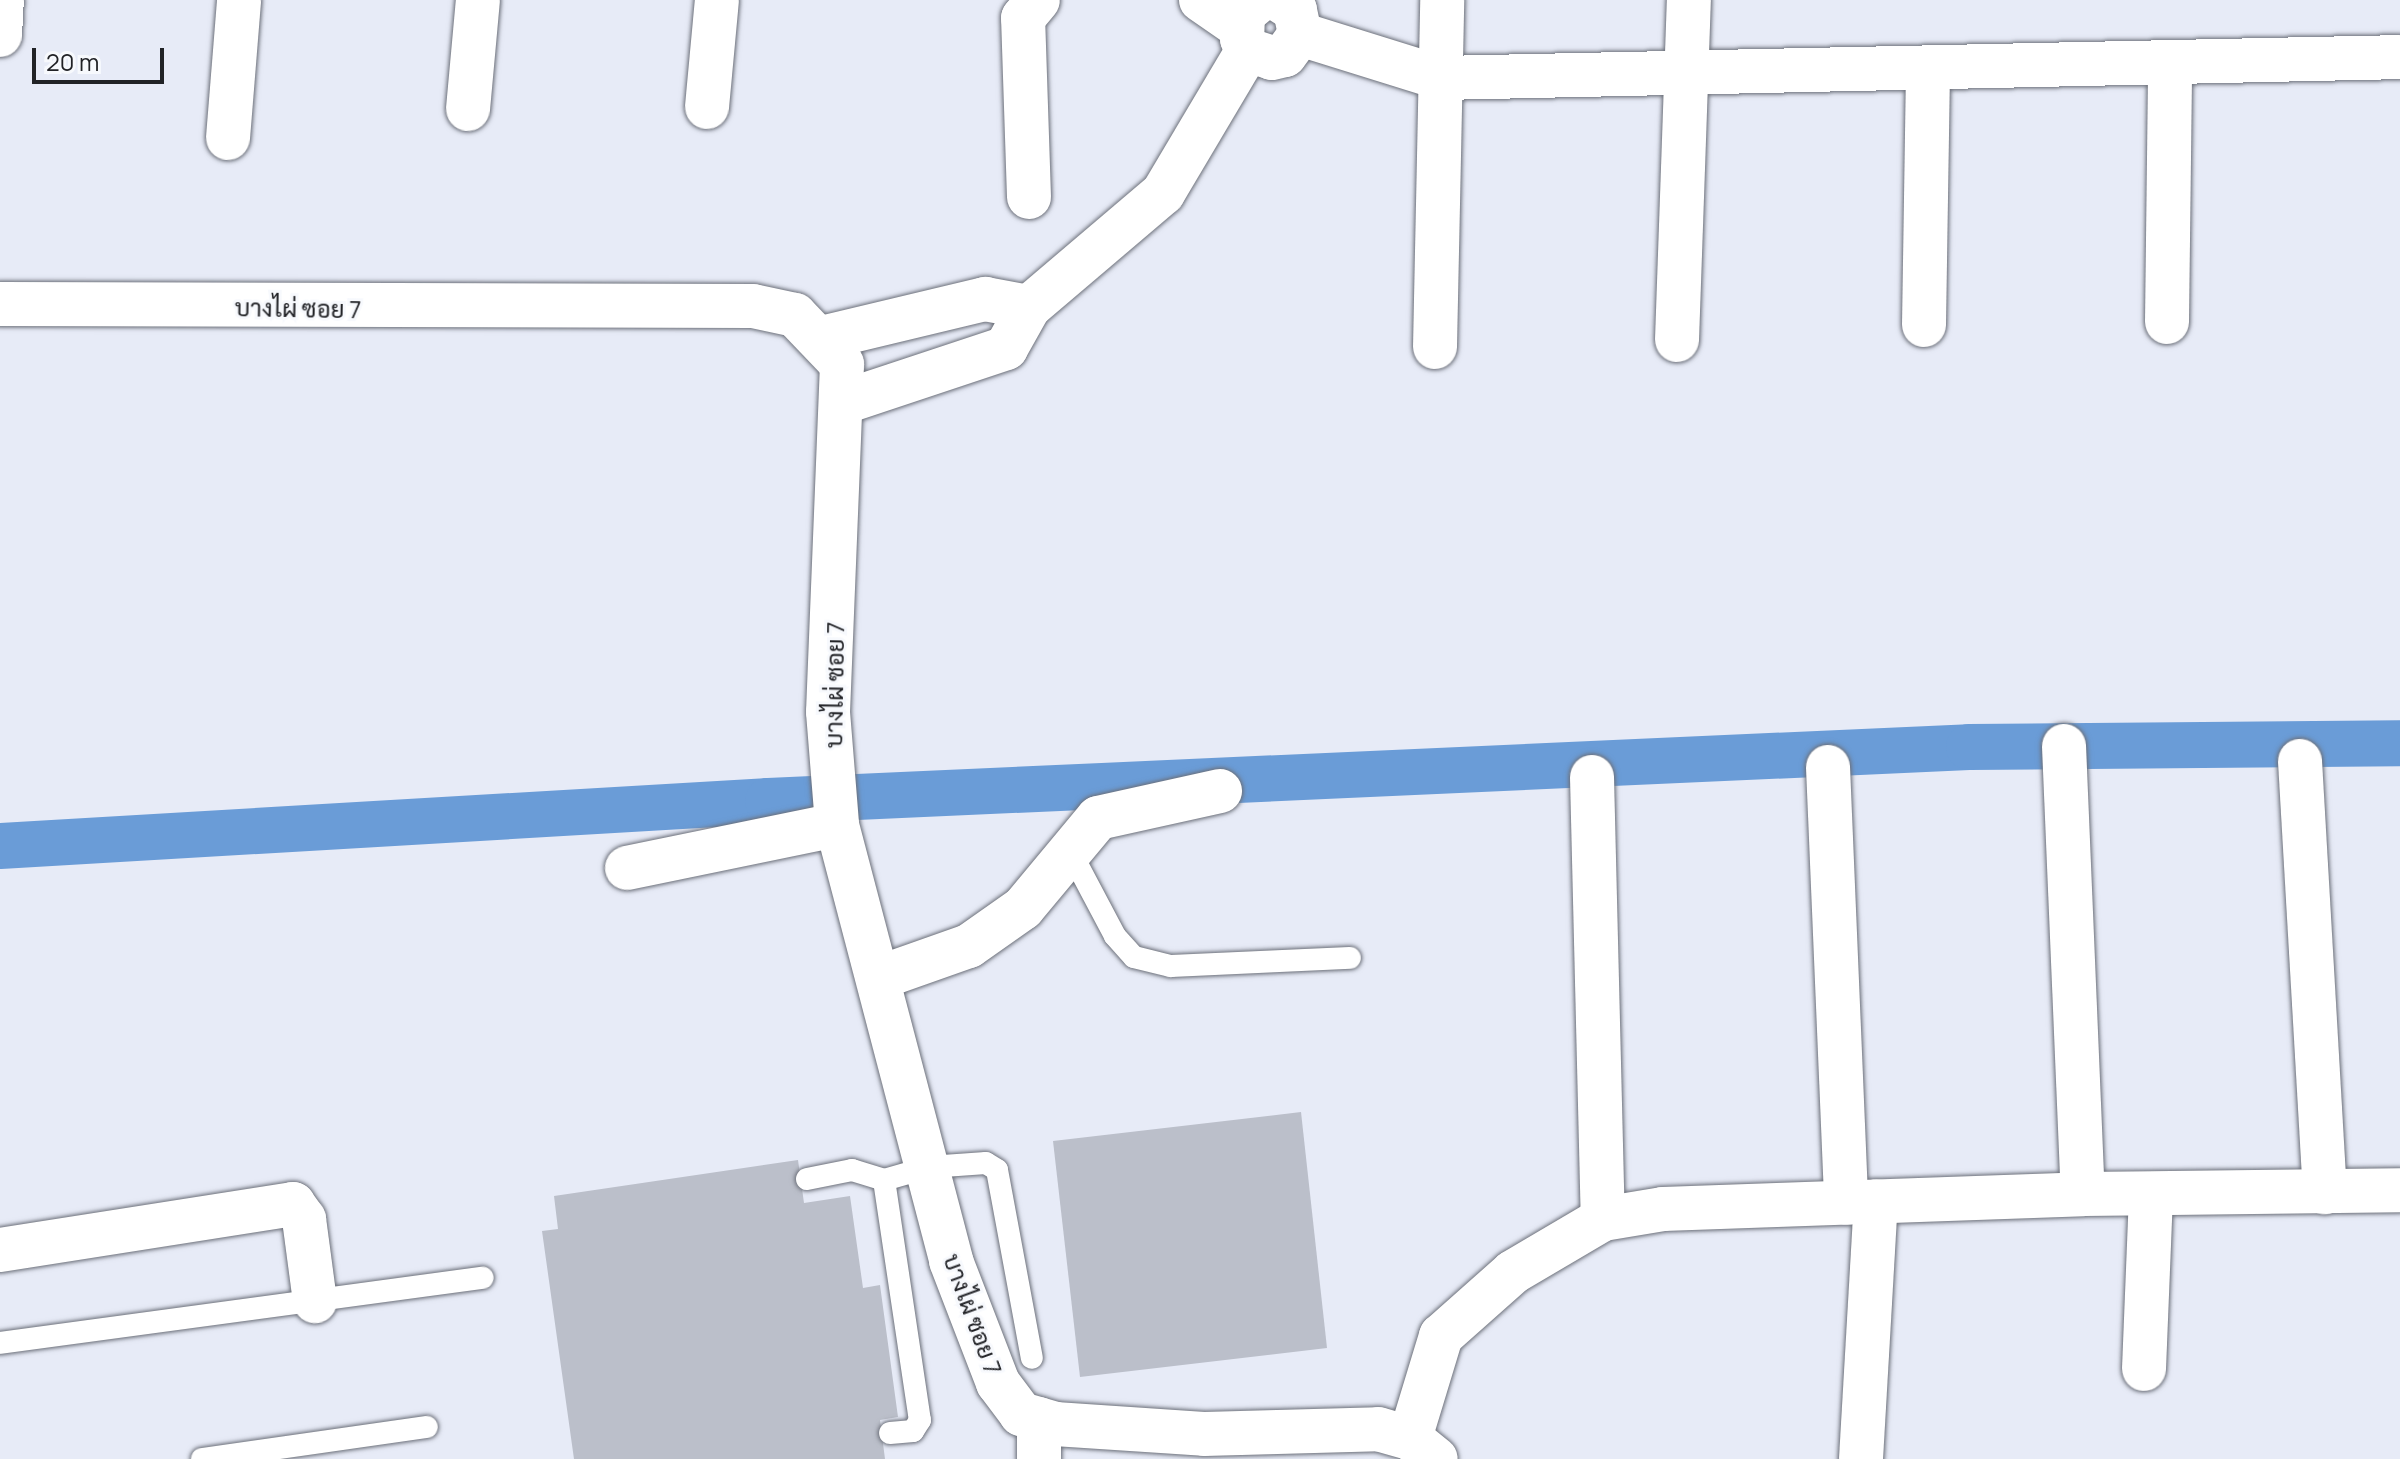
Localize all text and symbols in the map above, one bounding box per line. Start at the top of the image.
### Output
scale bar [36,32,168,82]
text: 20 m [46,45,99,78]
street label: บางไผ่ ซอย 7 [234,292,362,324]
street label: บางไผ่ ซอย 7 [818,621,850,749]
street label: บางไผ่ ซอย 7 [938,1250,1008,1378]

